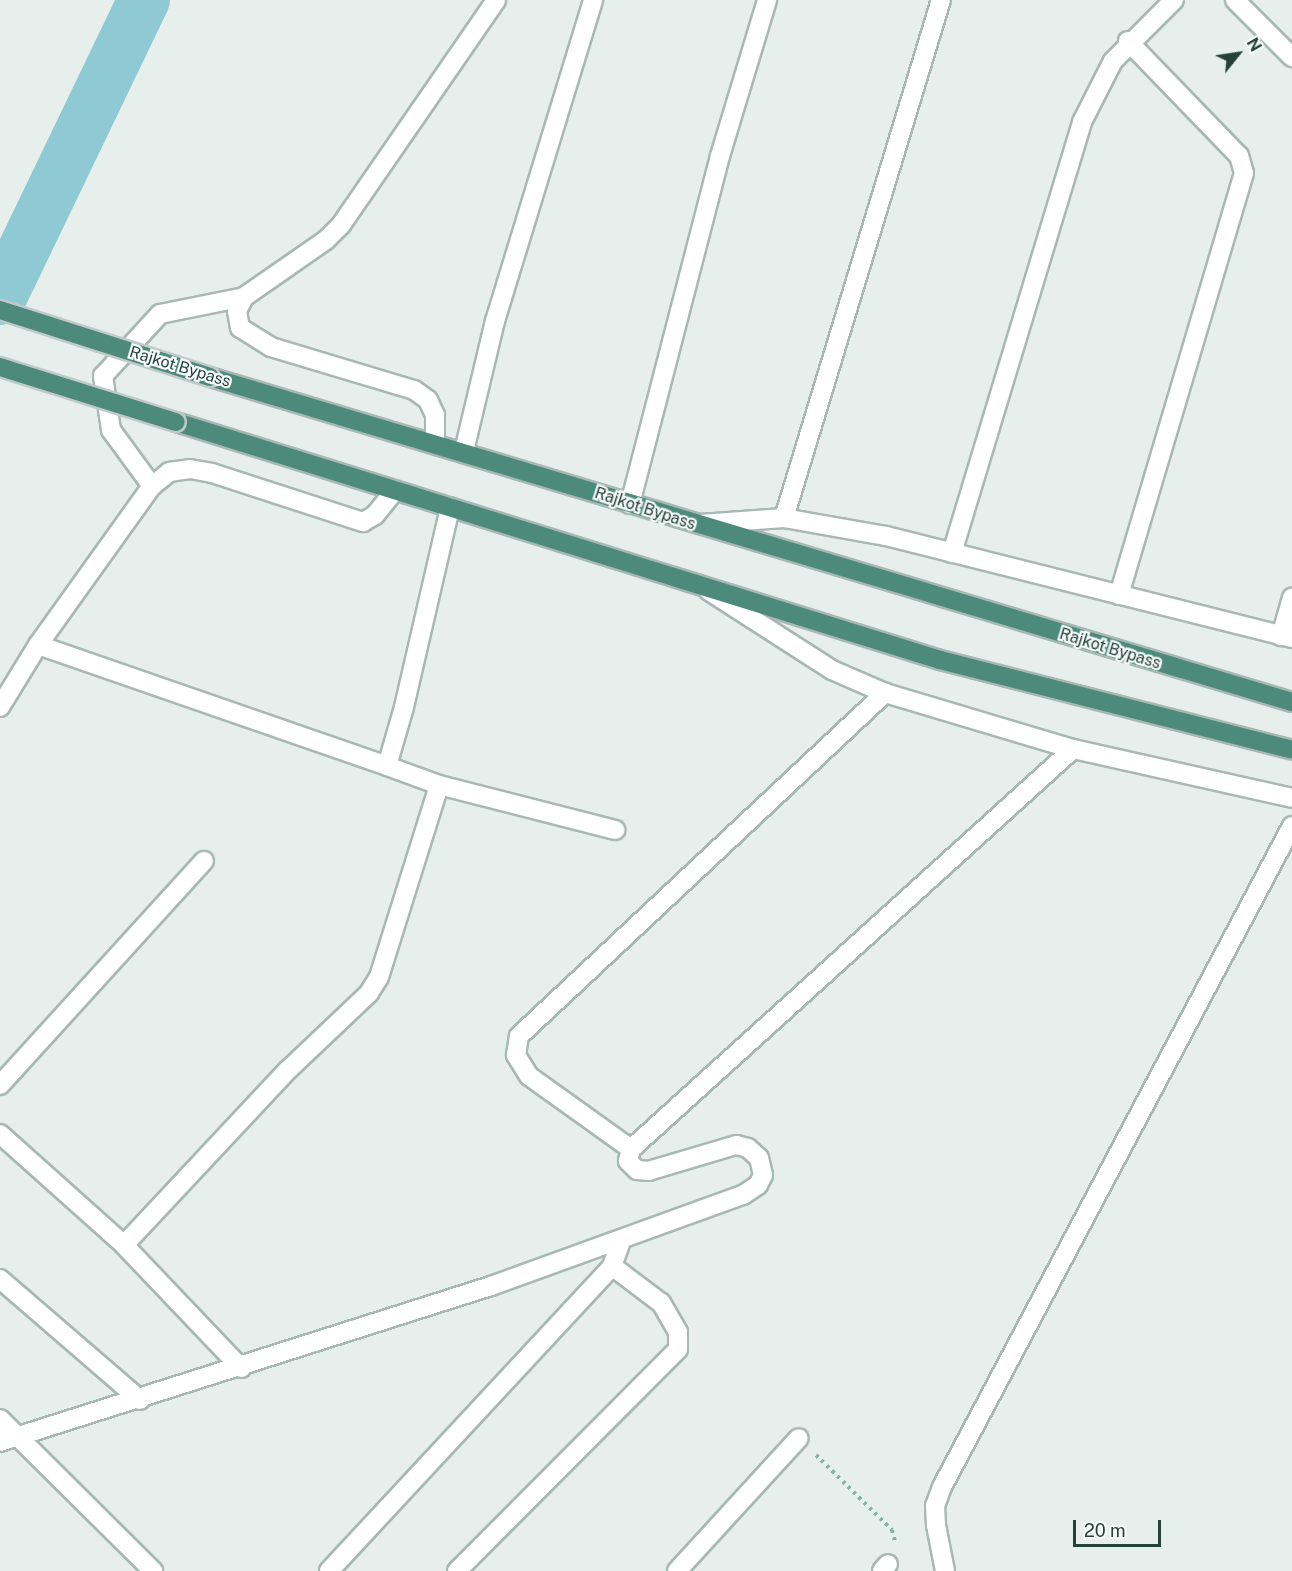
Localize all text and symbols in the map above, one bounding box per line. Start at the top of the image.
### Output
north arrow [1208,24,1268,84]
text: N [1243,35,1265,55]
street label: Rajkot Bypass [127,342,233,392]
street label: Rajkot Bypass [592,484,698,534]
street label: Rajkot Bypass [1057,624,1163,674]
scale bar [1076,1508,1164,1546]
text: 20 m [1084,1520,1126,1541]

